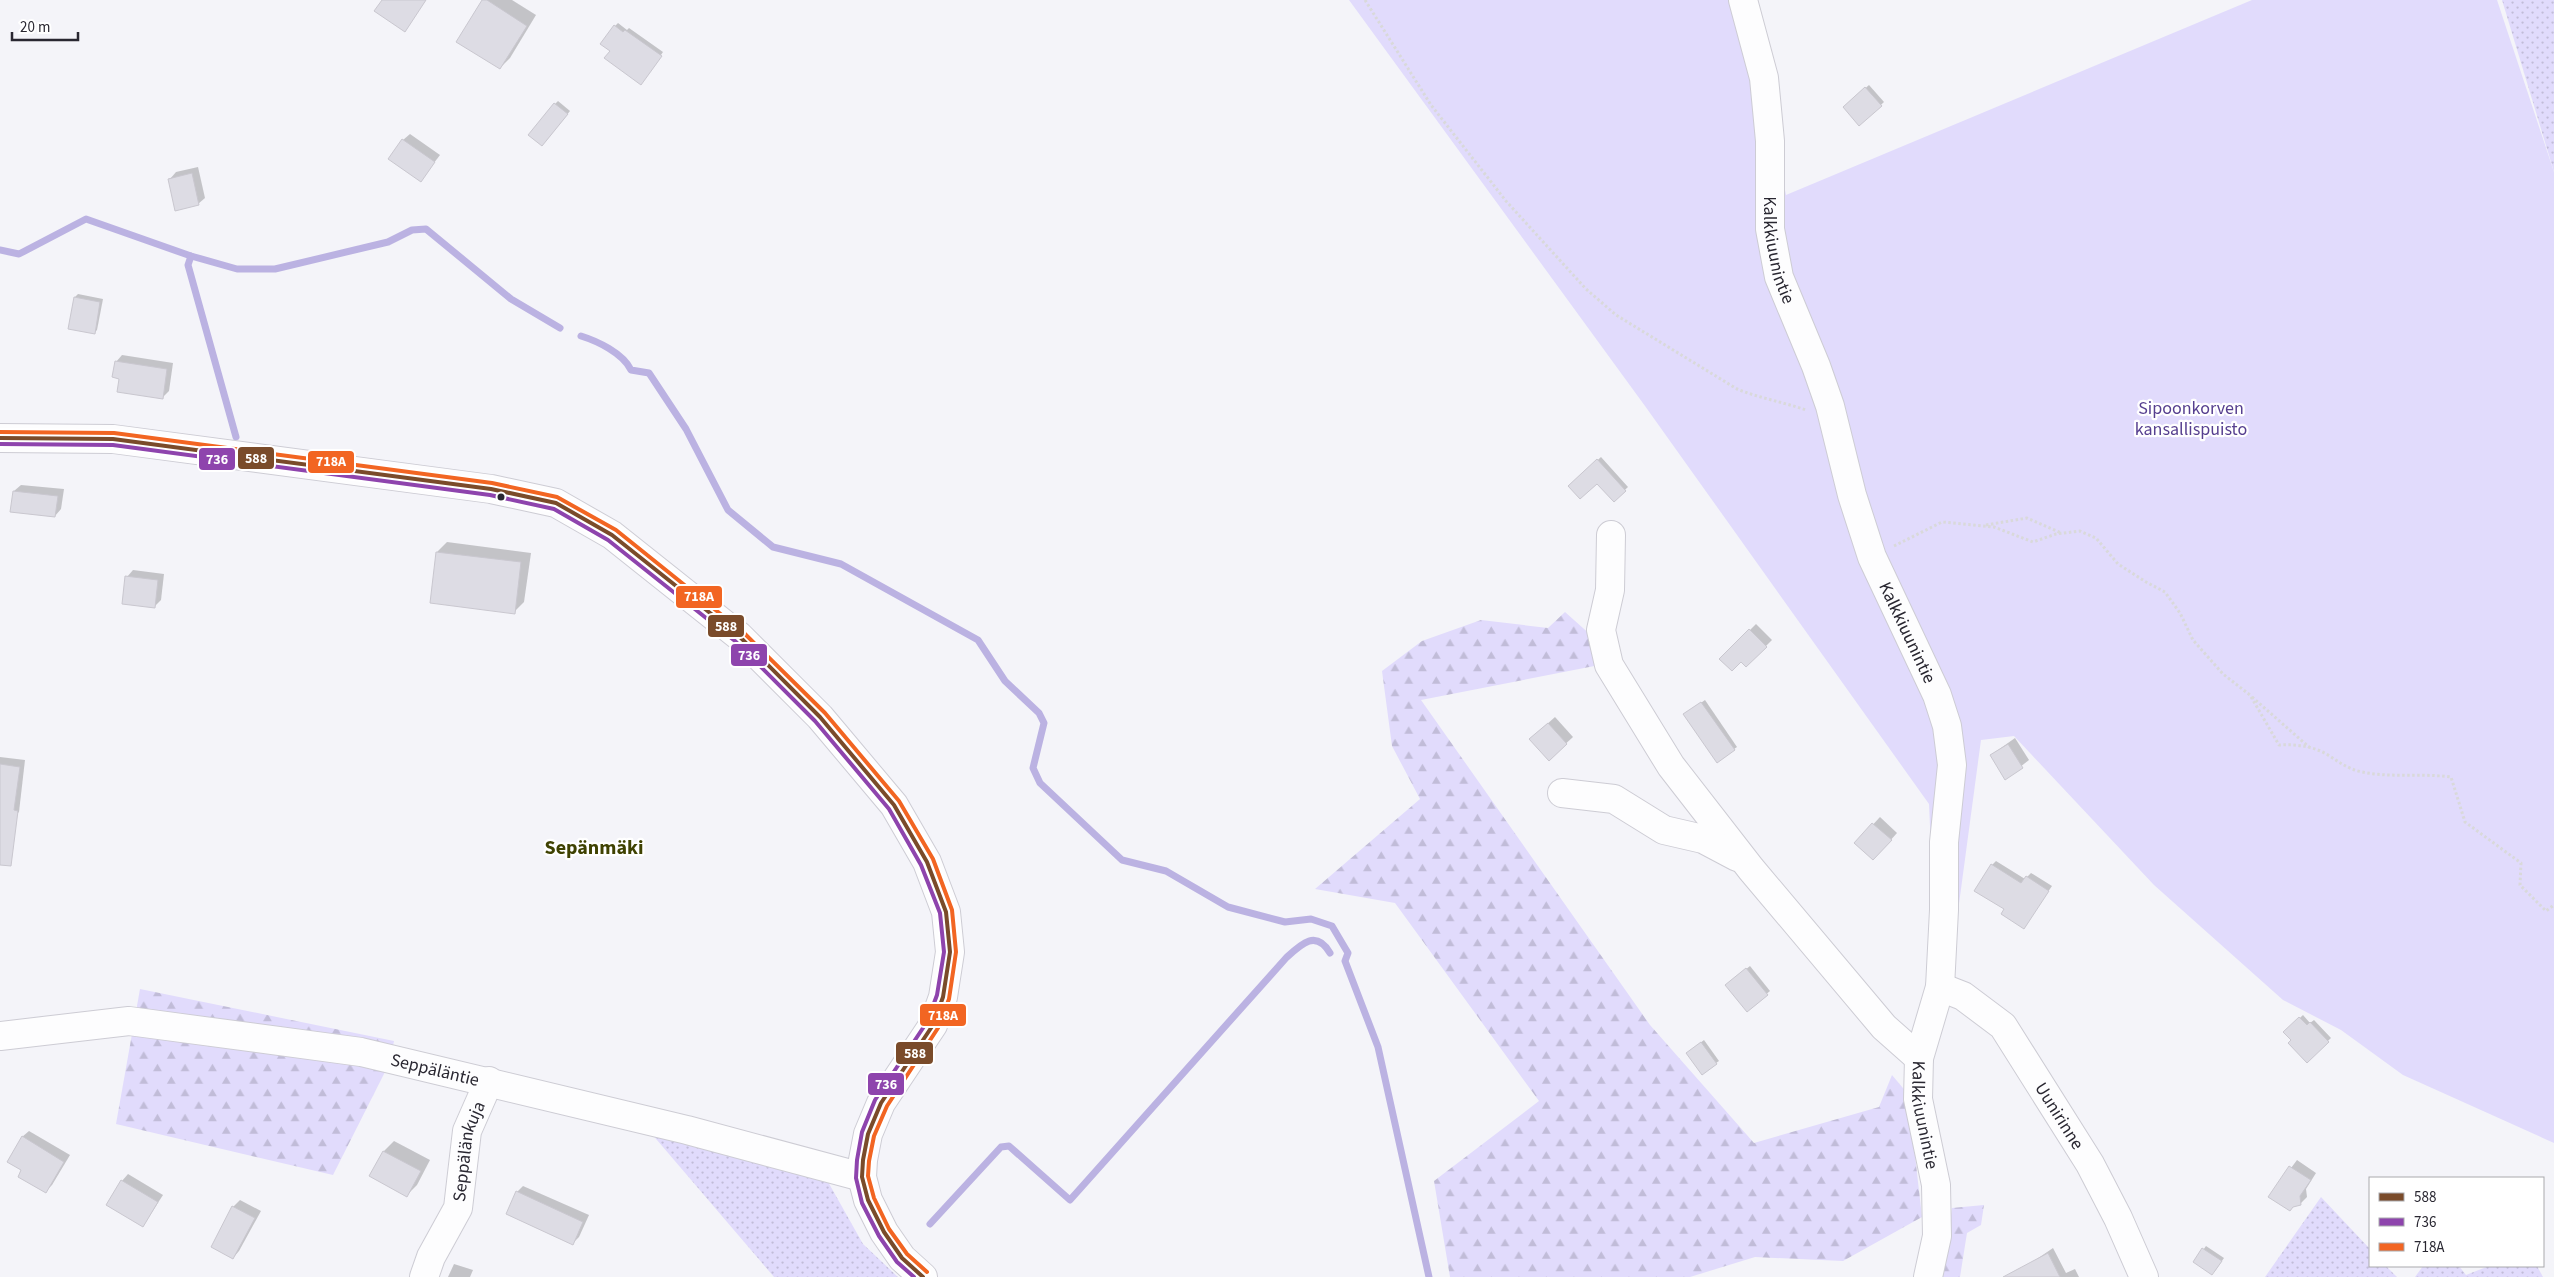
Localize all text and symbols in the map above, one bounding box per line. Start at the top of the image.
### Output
scale bar [12,10,79,42]
text: 20 m [20,17,50,38]
street label: Kalkkiuunintie [1758,196,1801,308]
park label: Sipoonkorven kansallispuisto [2135,396,2247,442]
line badge: 588 [237,446,275,470]
line badge: 736 [198,447,236,471]
text: 588 [245,449,267,469]
text: 736 [206,450,228,470]
line badge: 718A [307,450,355,474]
text: 718A [316,452,347,472]
unlabelled marker [496,492,506,502]
street label: Kalkkiuunintie [1873,578,1942,688]
line badge: 718A [675,585,723,609]
text: 718A [684,587,715,607]
line badge: 588 [707,614,745,638]
text: 588 [715,617,737,637]
line badge: 736 [730,643,768,667]
text: 736 [738,646,760,666]
district label: Sepänmäki [545,834,643,862]
line badge: 718A [919,1003,967,1027]
text: 718A [928,1006,959,1026]
line badge: 588 [895,1041,934,1065]
text: 588 [904,1044,926,1064]
street label: Seppäläntie [388,1047,482,1092]
street label: Kalkkiuunintie [1905,1060,1945,1171]
line badge: 736 [867,1072,905,1096]
text: 736 [875,1075,897,1095]
street label: Uunirinne [2029,1078,2090,1154]
street label: Seppälänkuja [446,1097,491,1203]
legend [2369,1177,2544,1267]
text: 588 [2414,1187,2436,1208]
text: 736 [2414,1212,2436,1233]
text: 718A [2414,1237,2445,1258]

